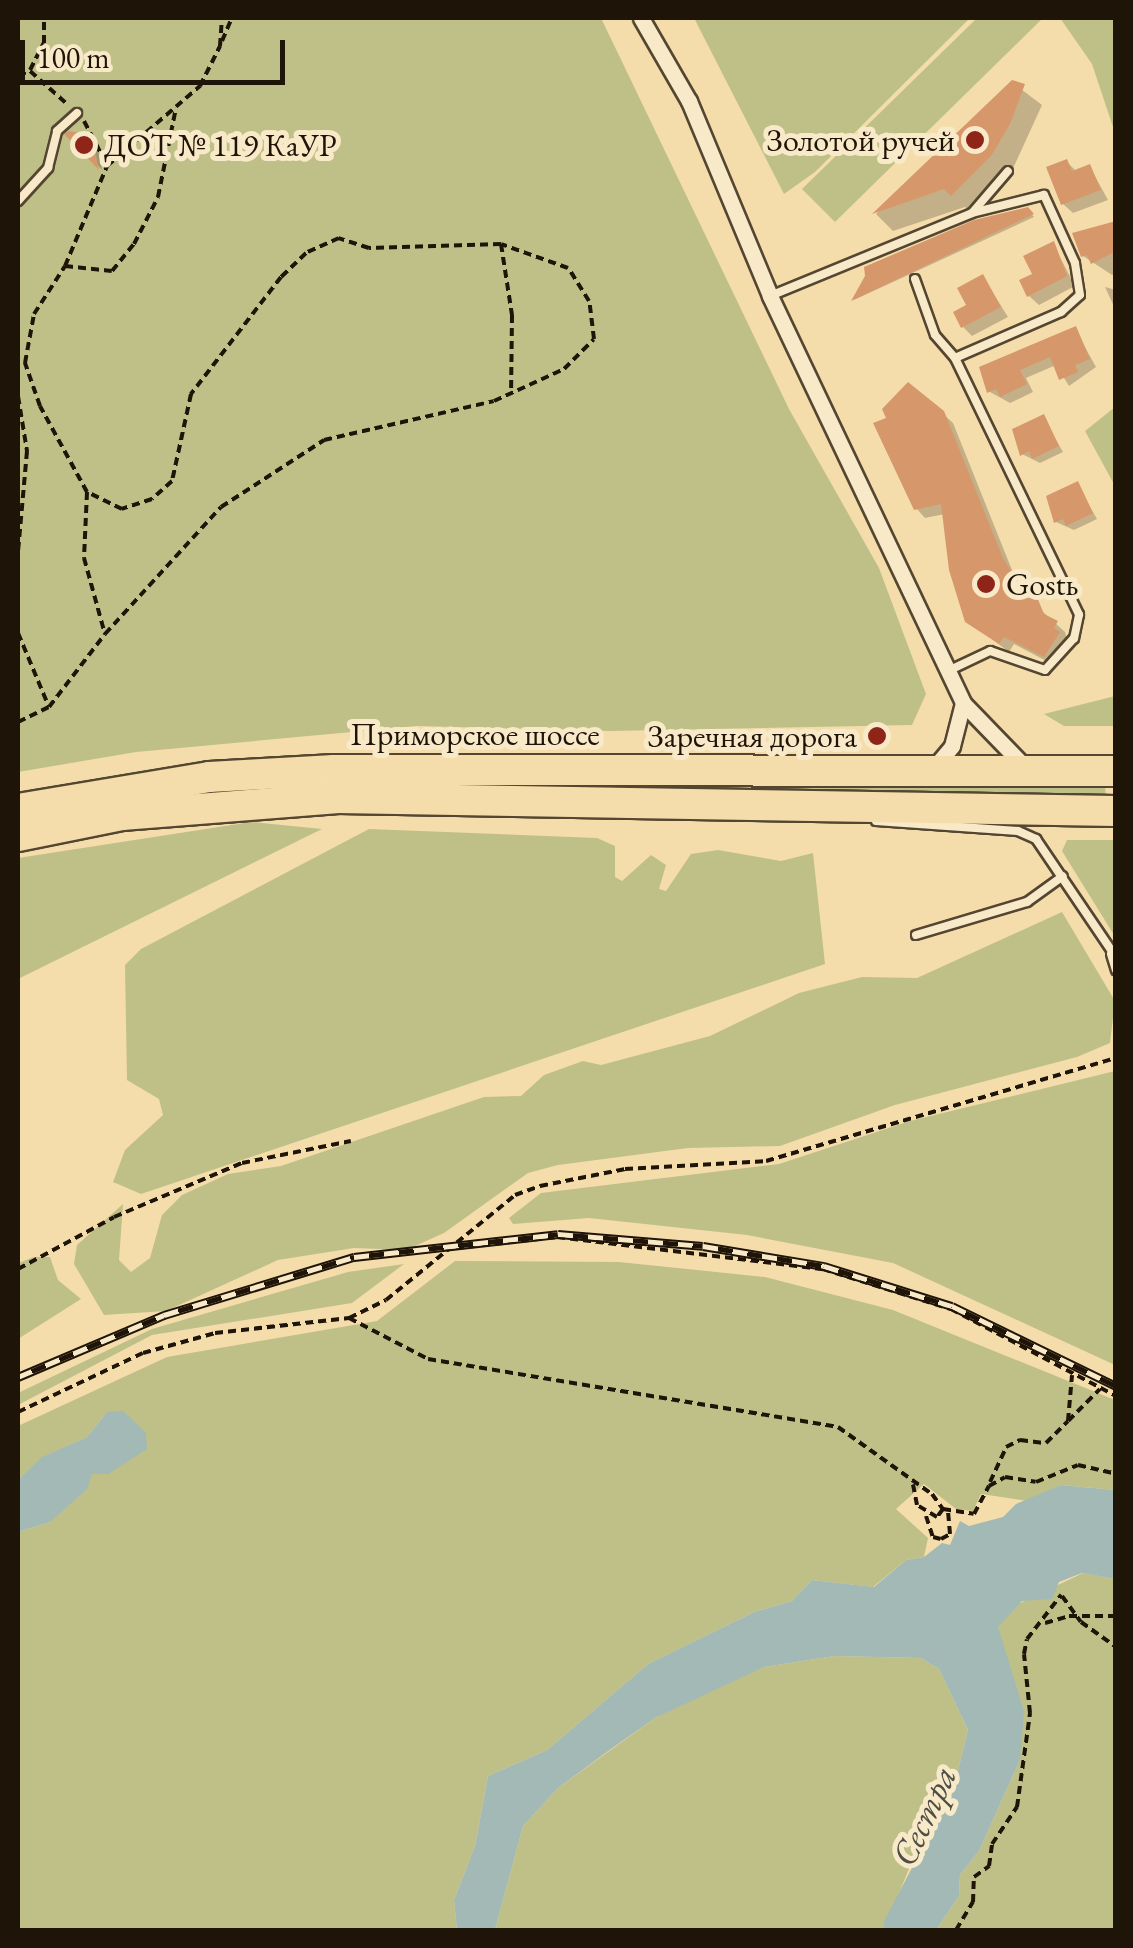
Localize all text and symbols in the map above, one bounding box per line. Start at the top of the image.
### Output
scale bar [25,20,290,82]
text: 100 m [37,38,110,77]
place label: Золотой ручей [767,121,955,159]
place label: ДОТ № 119 КаУР [104,126,337,164]
marker: Золотой ручей [964,129,986,151]
marker: ДОТ № 119 КаУР [73,134,95,156]
place label: Gostь [1006,565,1078,603]
marker: Gostь [975,573,997,595]
street label: Приморское шоссе [350,715,600,753]
place label: Заречная дорога [647,717,857,755]
marker: Заречная дорога [866,725,888,747]
water label: Сестра [883,1759,965,1873]

